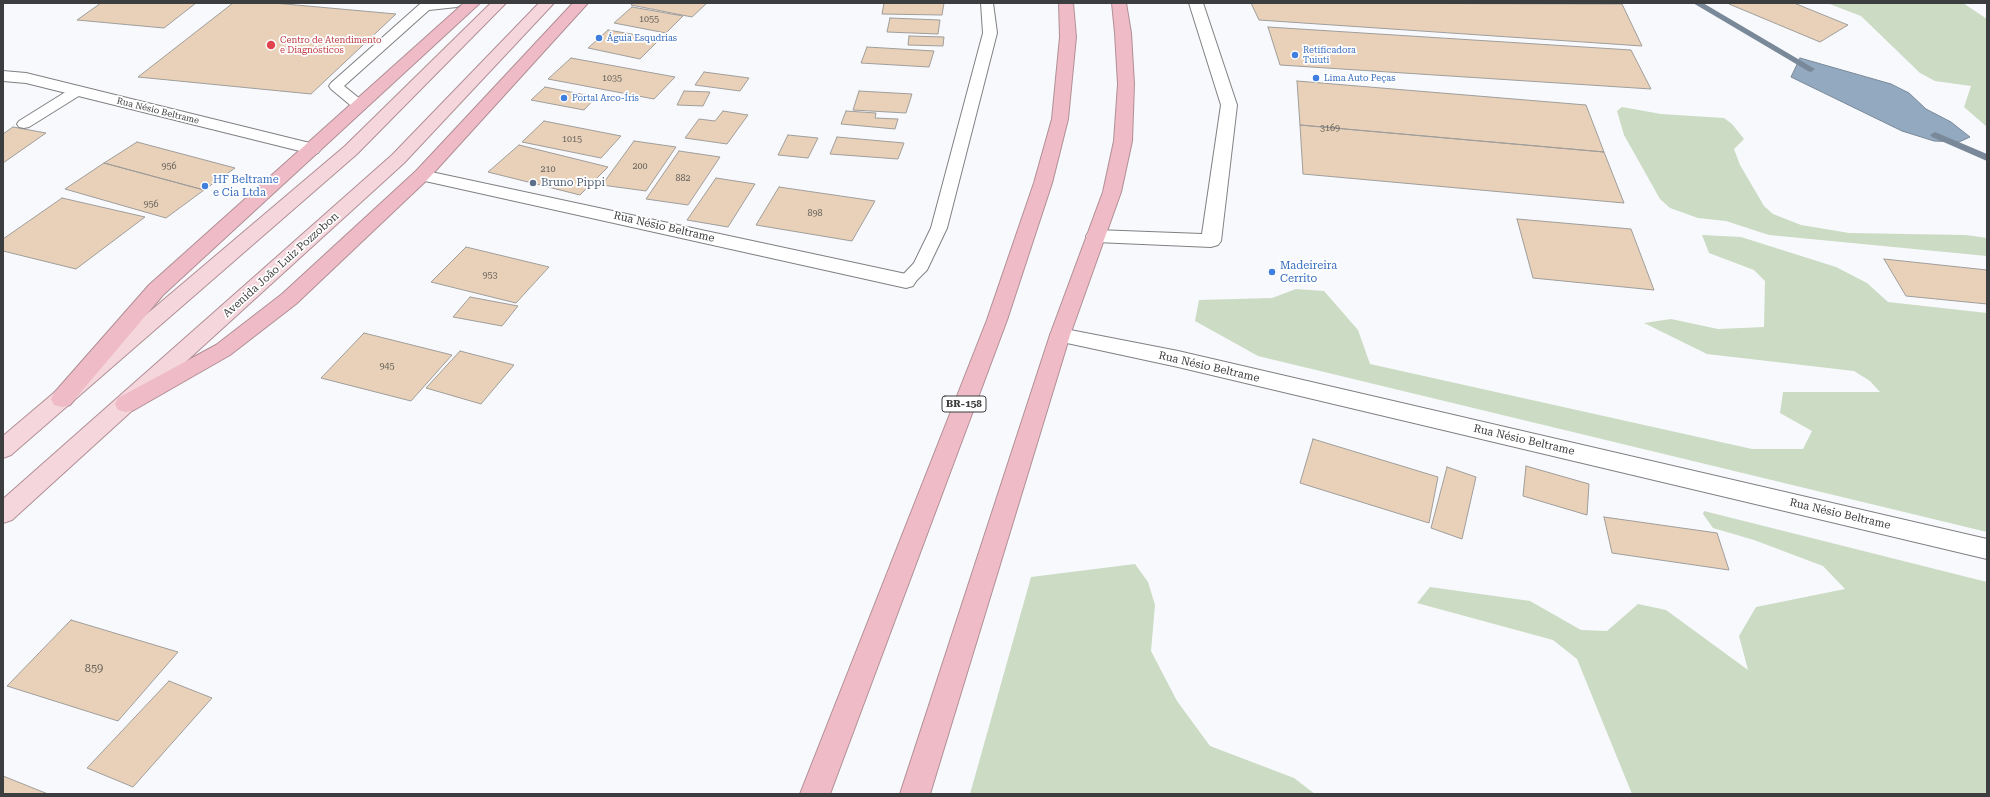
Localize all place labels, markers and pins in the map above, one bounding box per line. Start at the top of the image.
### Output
marker: Águia Esqudrias [594,33,604,43]
place label: Águia Esqudrias [607,33,677,43]
place label: Centro de Atendimento e Diagnósticos [280,35,382,56]
marker: Centro de Atendimento e Diagnósticos [265,39,277,51]
place label: Retificadora Tuiuti [1303,45,1356,66]
marker: Retificadora Tuiuti [1290,50,1300,60]
marker: Lima Auto Peças [1311,73,1321,83]
place label: Lima Auto Peças [1324,73,1395,83]
marker: Portal Arco-Íris [559,93,569,103]
place label: Portal Arco-Íris [572,93,639,103]
place label: HF Beltrame e Cia Ltda [213,173,279,199]
place label: Bruno Pippi [541,176,605,190]
marker: Bruno Pippi [528,178,538,188]
marker: HF Beltrame e Cia Ltda [200,181,210,191]
place label: Madeireira Cerrito [1280,259,1337,285]
marker: Madeireira Cerrito [1267,267,1277,277]

